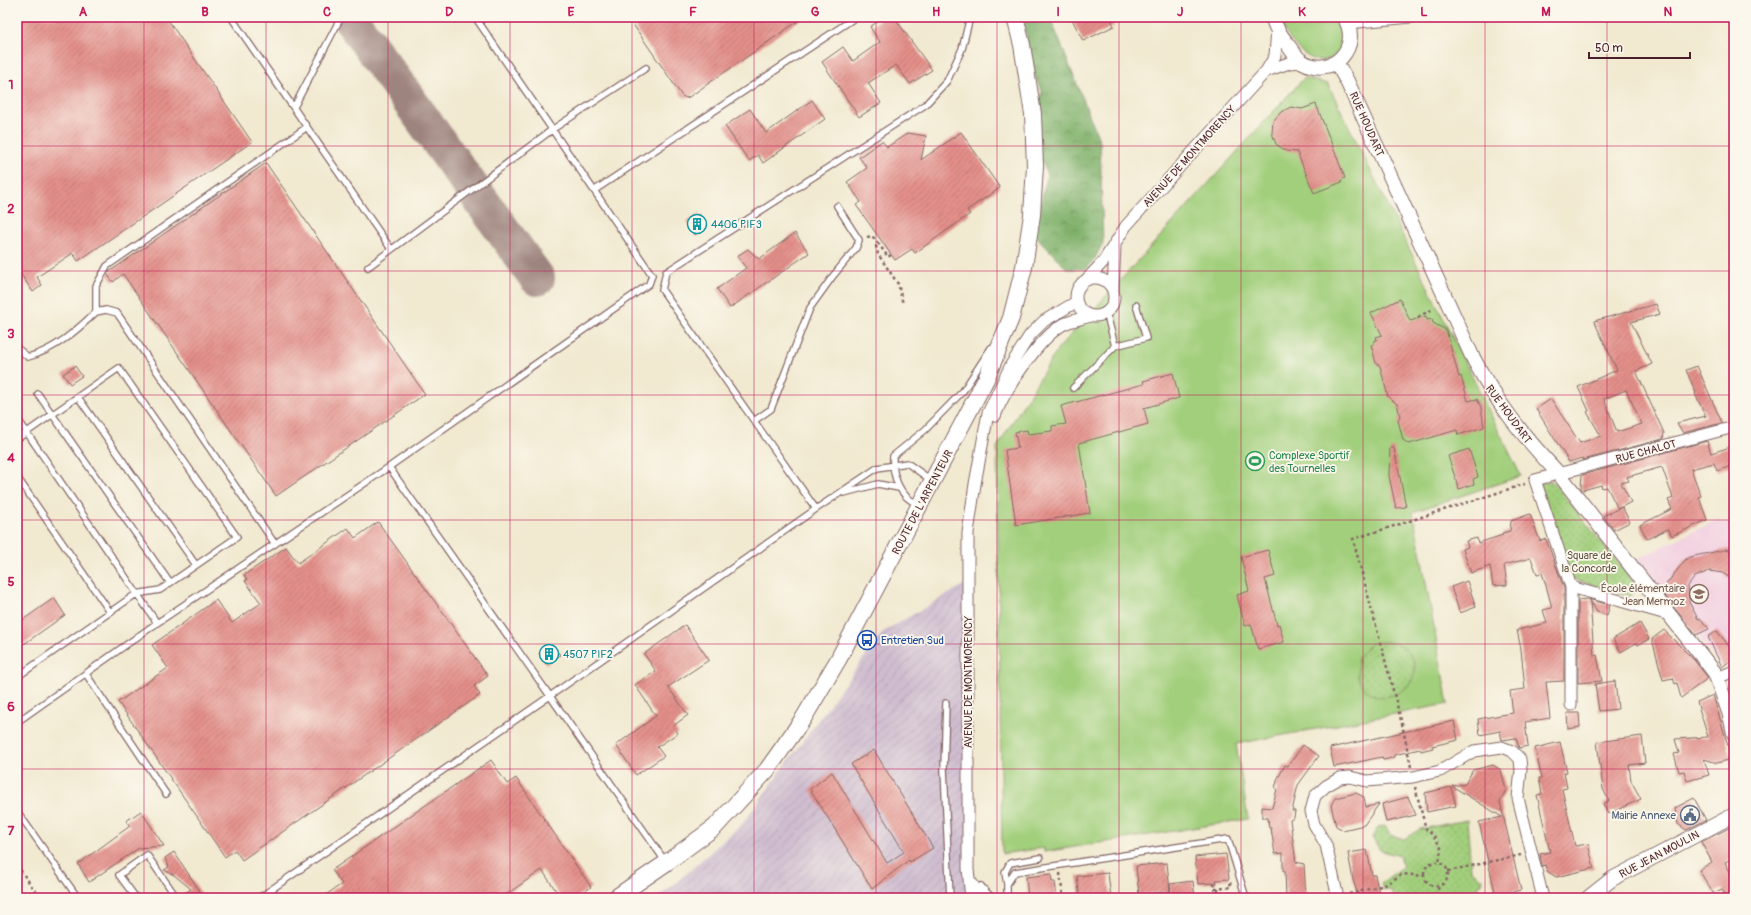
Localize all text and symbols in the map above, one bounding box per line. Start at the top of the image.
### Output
text: A [79,4,88,20]
text: B [201,4,209,20]
text: C [323,4,331,20]
text: D [445,4,453,20]
text: E [568,4,575,20]
text: F [689,4,697,20]
text: G [811,4,820,20]
text: H [932,4,940,20]
text: I [1056,4,1060,20]
text: J [1177,4,1183,20]
text: K [1298,4,1306,20]
text: L [1420,4,1428,20]
text: M [1541,4,1551,20]
text: N [1664,4,1673,20]
scale bar [1589,34,1690,60]
text: 50 m [1595,41,1623,56]
text: 1 [8,77,14,93]
street label: RUE HOUDART [1346,90,1387,159]
street label: AVENUE DE MONTMORENCY [1140,102,1239,210]
text: 2 [7,201,15,217]
building icon: 4406 PIF3 [686,213,708,235]
place label: 4406 PIF3 [711,218,762,231]
text: 3 [7,326,15,342]
street label: RUE HOUDART [1483,382,1534,446]
street label: RUE CHALOT [1615,437,1678,466]
street label: ROUTE DE L'ARPENTEUR [889,448,956,557]
place label: Complexe Sportif des Tournelles [1269,449,1351,475]
text: 4 [7,450,15,466]
sports icon: Complexe Sportif des Tournelles [1244,450,1266,472]
park label: Square de la Concorde [1561,549,1617,575]
text: 5 [7,574,15,590]
place label: École élémentaire Jean Mermoz [1601,582,1686,608]
school or university icon: École élémentaire Jean Mermoz [1688,583,1710,605]
street label: AVENUE DE MONTMORENCY [962,615,975,748]
bus stop icon: Entretien Sud [856,629,878,651]
place label: Entretien Sud [881,634,944,647]
building icon: 4507 PIF2 [538,643,560,665]
place label: 4507 PIF2 [563,648,613,661]
text: 6 [7,699,15,715]
public building icon: Mairie Annexe [1679,804,1701,826]
place label: Mairie Annexe [1611,809,1677,822]
text: 7 [8,823,15,839]
street label: RUE JEAN MOULIN [1617,828,1701,881]

